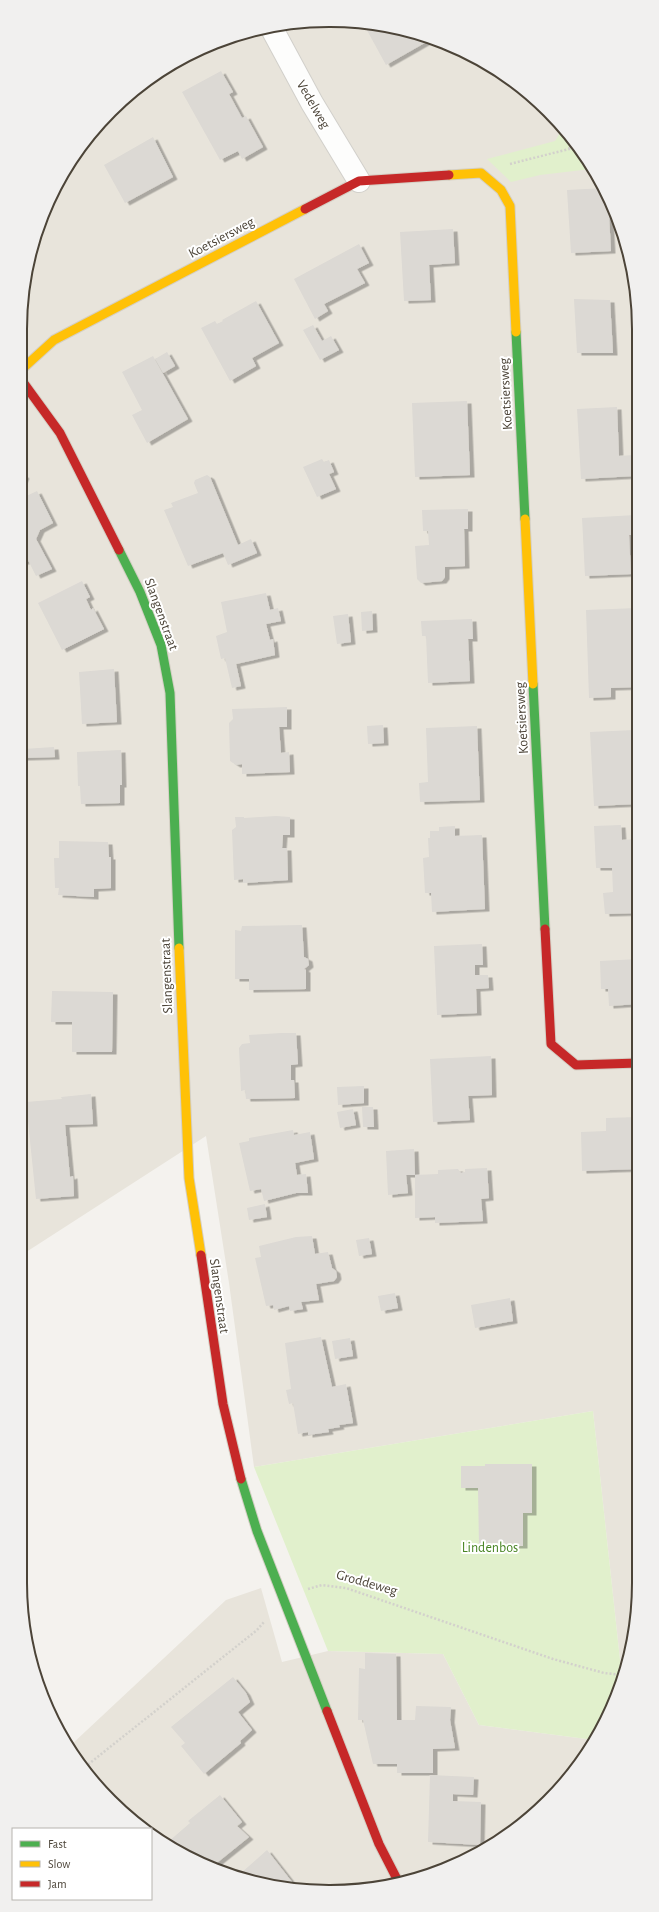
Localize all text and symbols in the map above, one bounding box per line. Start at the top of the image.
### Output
street label: Vedelweg [294,78,333,131]
street label: Koetsiersweg [186,215,257,261]
street label: Koetsiersweg [497,357,515,430]
street label: Slangenstraat [142,577,181,653]
street label: Koetsiersweg [513,681,531,754]
street label: Slangenstraat [159,938,175,1014]
street label: Slangenstraat [207,1258,231,1335]
park label: Lindenbos [462,1541,518,1555]
street label: Groddeweg [335,1568,399,1598]
legend [12,1828,152,1900]
text: Fast [48,1838,67,1850]
text: Slow [48,1858,70,1870]
text: Jam [48,1878,67,1890]

